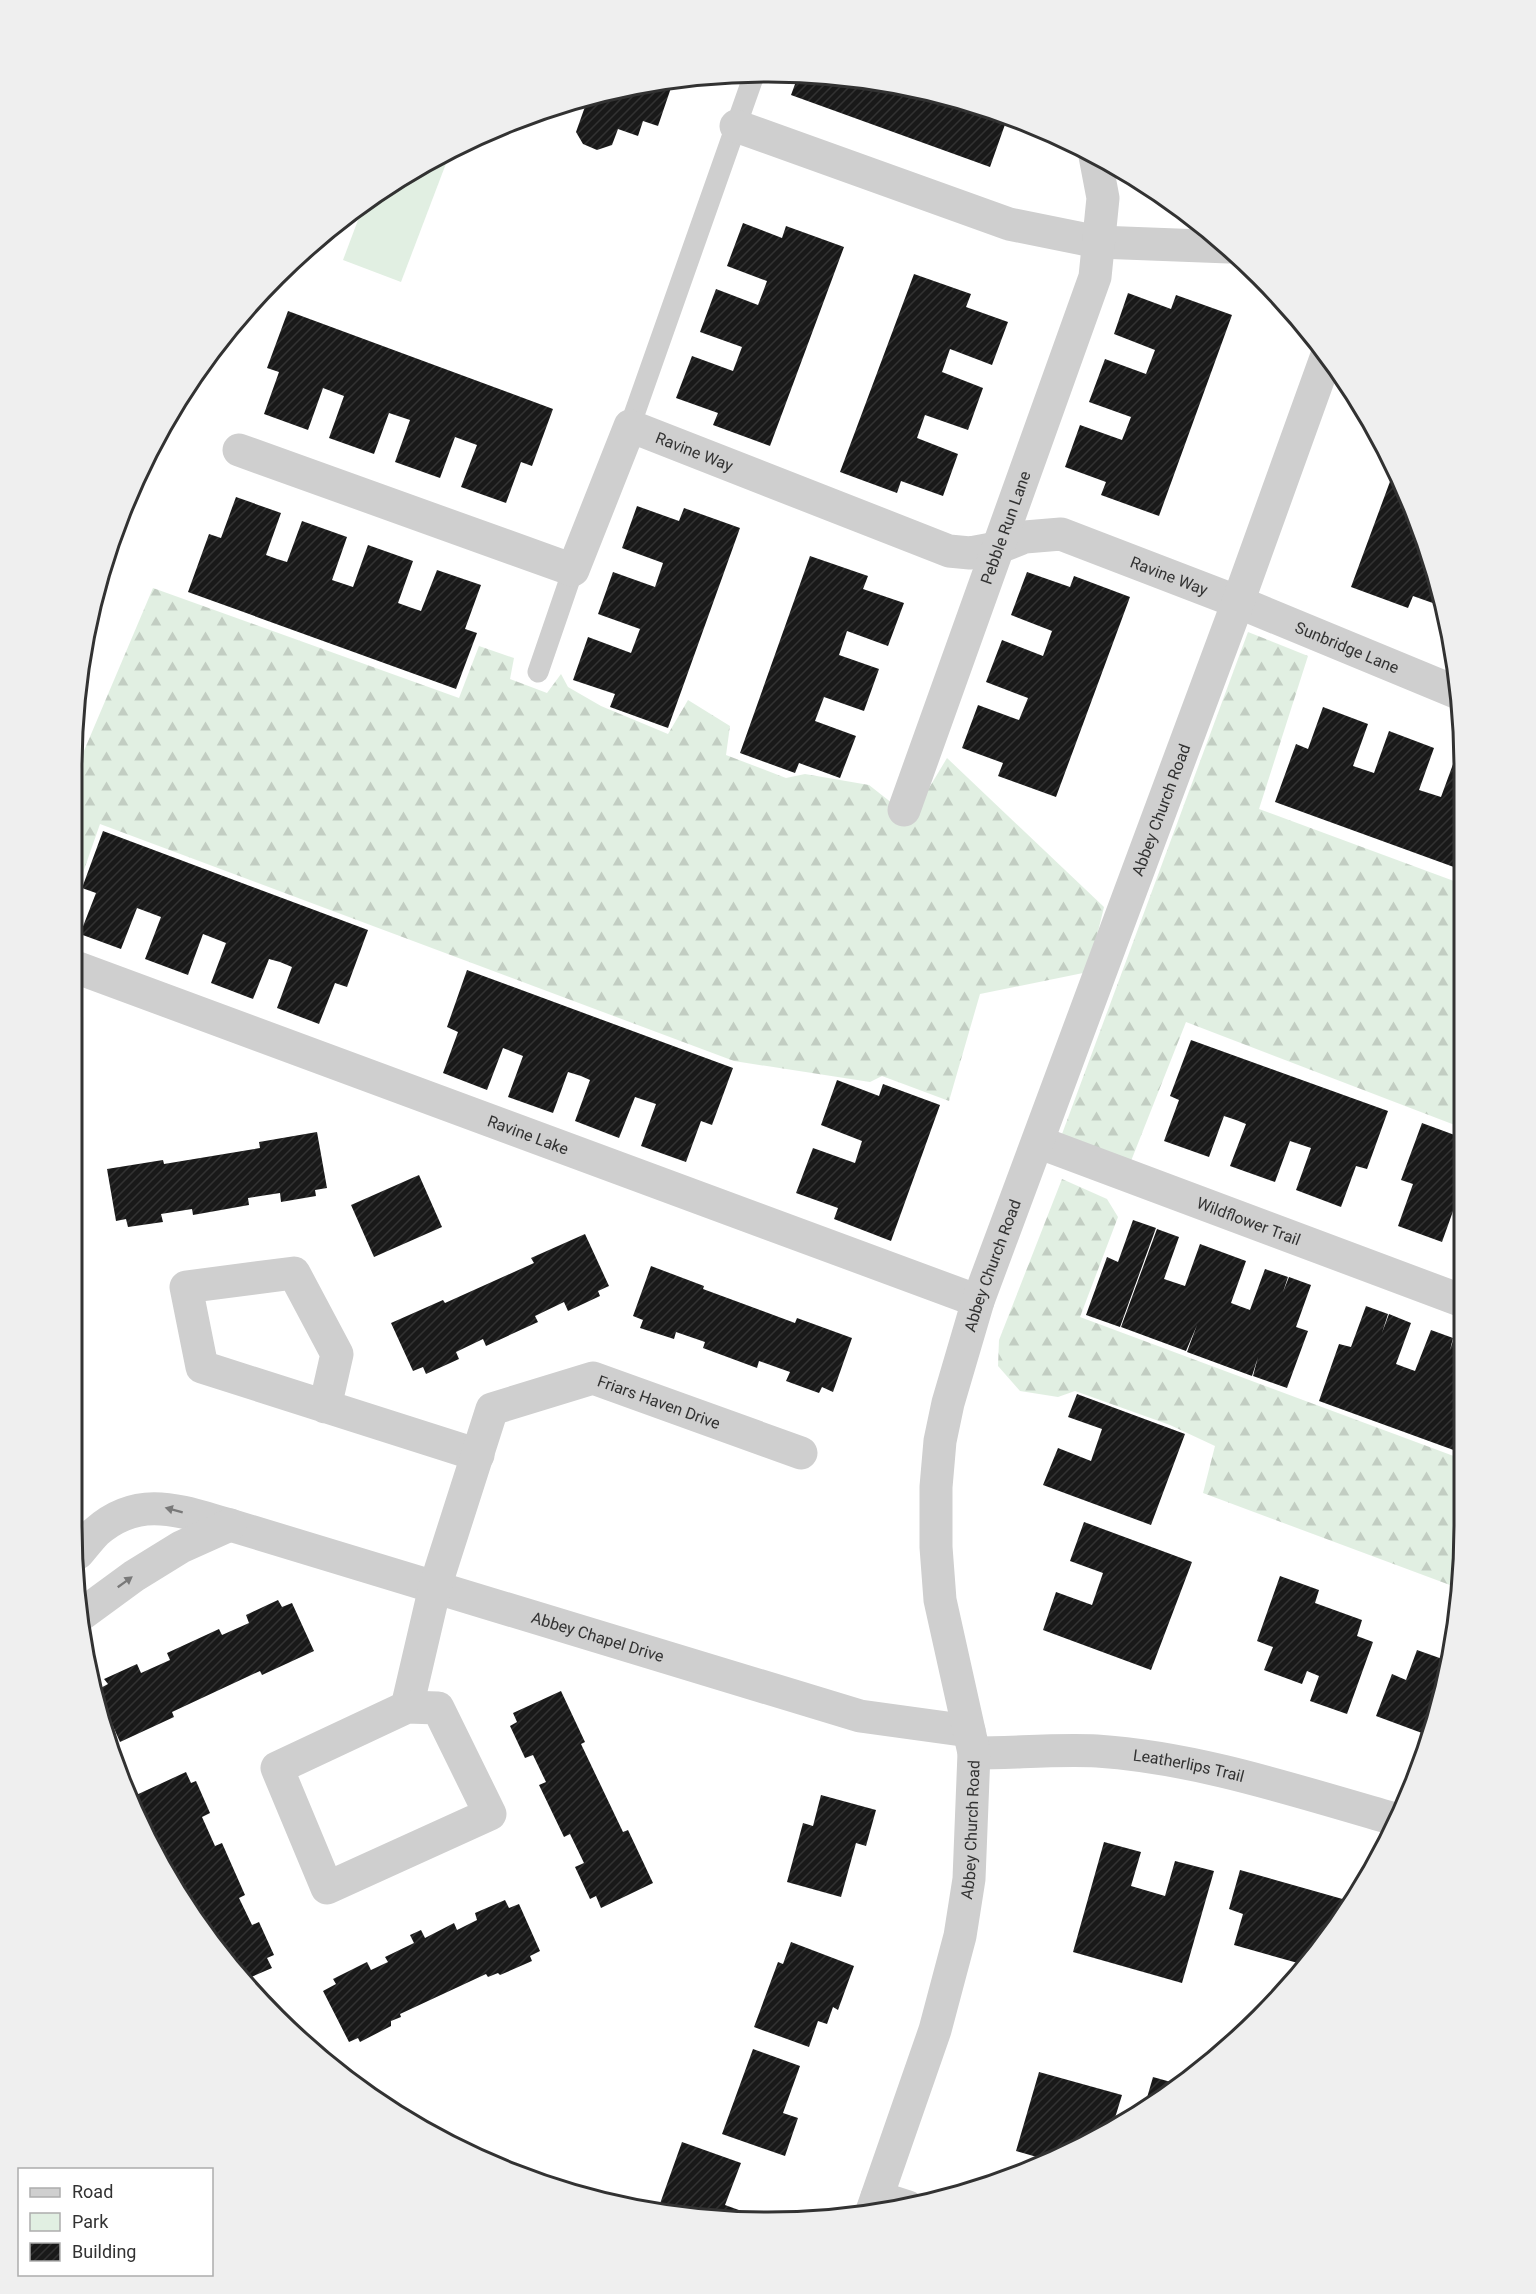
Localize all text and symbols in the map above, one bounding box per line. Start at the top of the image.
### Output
street label: Ravine Way [653,428,736,475]
street label: Pebble Run Lane [976,468,1034,587]
street label: Ravine Way [1128,552,1211,599]
street label: Sunbridge Lane [1293,617,1402,677]
street label: Abbey Church Road [1127,741,1194,879]
street label: Ravine Lake [485,1111,571,1158]
street label: Wildflower Trail [1194,1193,1303,1249]
street label: Abbey Church Road [960,1197,1025,1334]
street label: Friars Haven Drive [595,1371,723,1433]
one-way arrow [165,1505,183,1515]
one-way arrow [117,1576,133,1588]
street label: Abbey Chapel Drive [529,1607,666,1666]
street label: Leatherlips Trail [1132,1745,1246,1786]
street label: Abbey Church Road [956,1760,983,1901]
legend [18,2168,213,2276]
text: Road [72,2181,113,2202]
text: Park [72,2211,109,2232]
text: Building [72,2241,136,2262]

